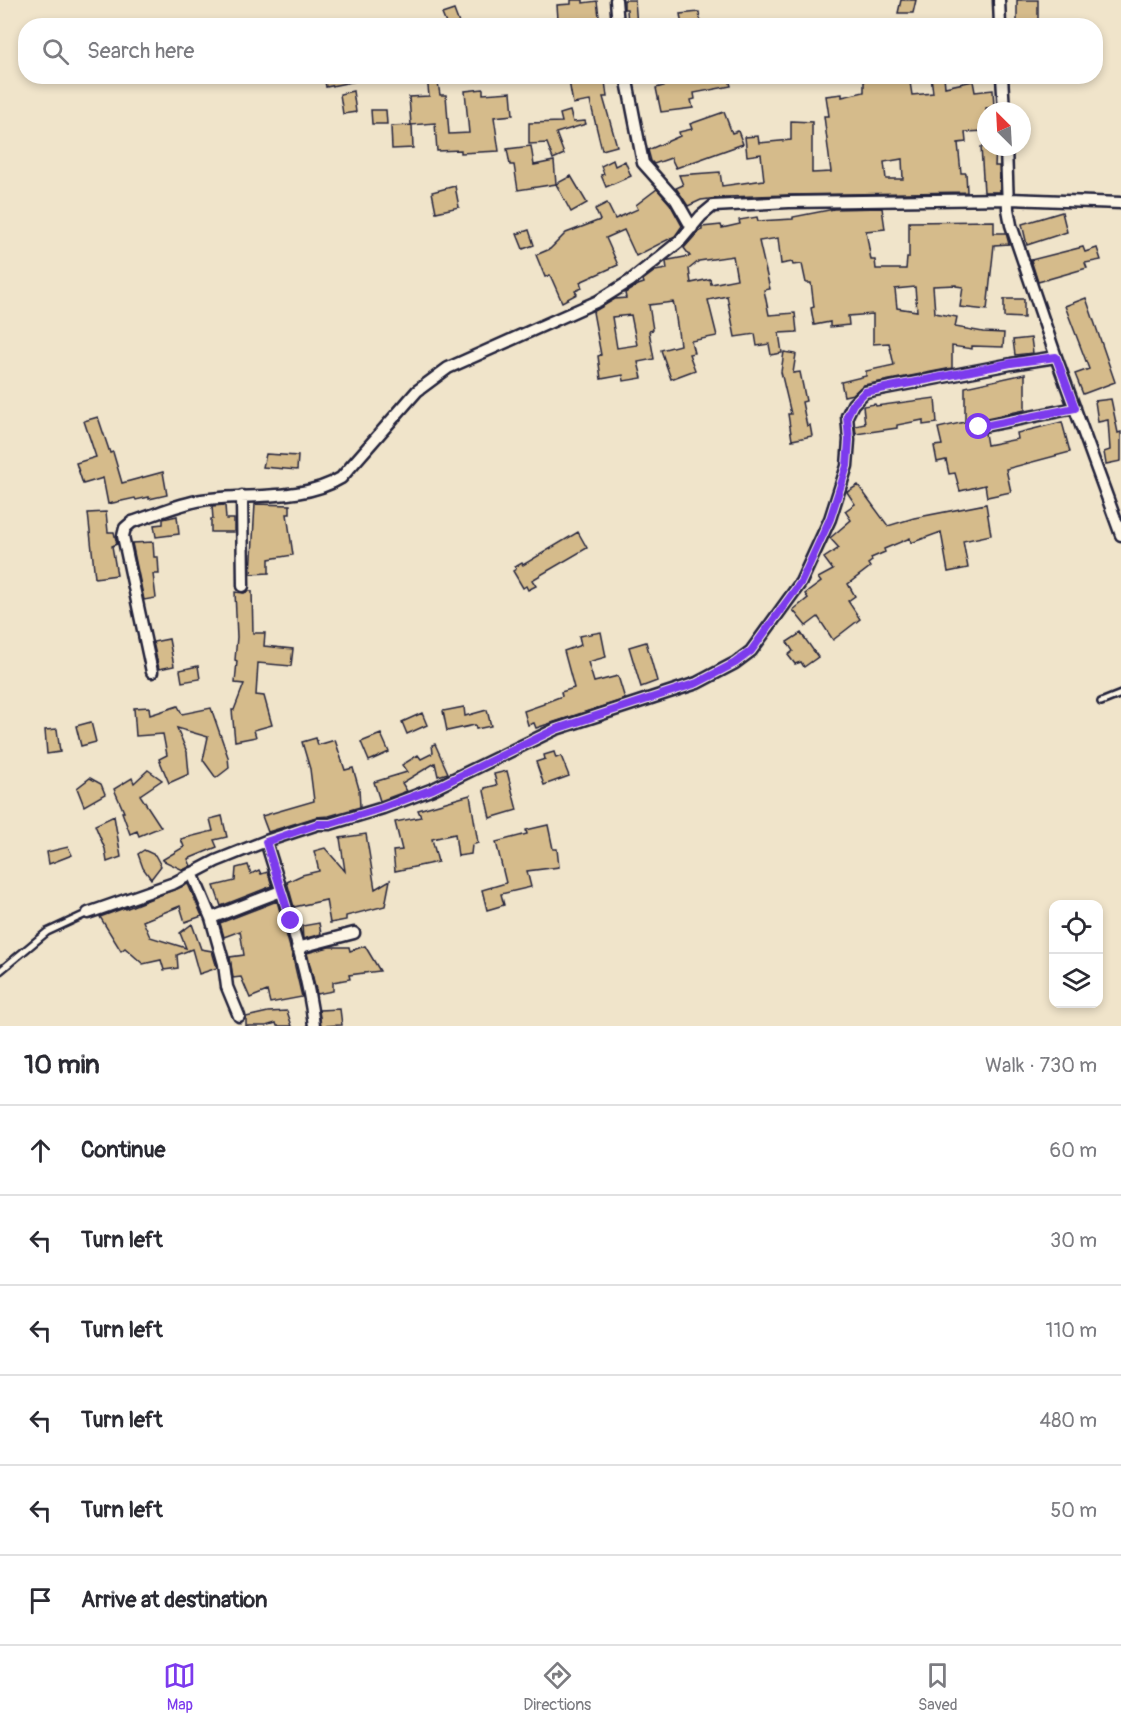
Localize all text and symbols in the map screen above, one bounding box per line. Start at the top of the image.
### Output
search box [18,18,1103,84]
icon: search [39,35,72,68]
text: Search here [87,37,194,65]
north arrow [977,102,1031,156]
route start [965,413,991,439]
map controls [1049,900,1103,1008]
button: locate [1049,900,1103,954]
route end [277,907,303,933]
button: layers [1049,954,1103,1008]
text: 10 min [24,1049,100,1081]
text: Walk · 730 m [985,1053,1097,1078]
icon: ahead [24,1134,57,1167]
text: Continue [81,1136,165,1164]
text: 60 m [1050,1138,1097,1163]
icon: left [24,1224,57,1257]
text: Turn left [81,1226,163,1254]
text: 30 m [1050,1228,1097,1253]
icon: left [24,1314,57,1347]
text: Turn left [81,1316,163,1344]
text: 110 m [1046,1318,1097,1343]
icon: left [24,1404,57,1437]
text: Turn left [81,1406,163,1434]
text: 480 m [1040,1408,1097,1433]
icon: left [24,1494,57,1527]
text: Turn left [81,1496,163,1524]
text: 50 m [1050,1498,1097,1523]
icon: arrive [24,1584,57,1617]
text: Arrive at destination [81,1586,267,1614]
tab: Map [163,1659,196,1715]
tab: Directions [523,1659,591,1715]
tab: Saved [918,1659,958,1715]

